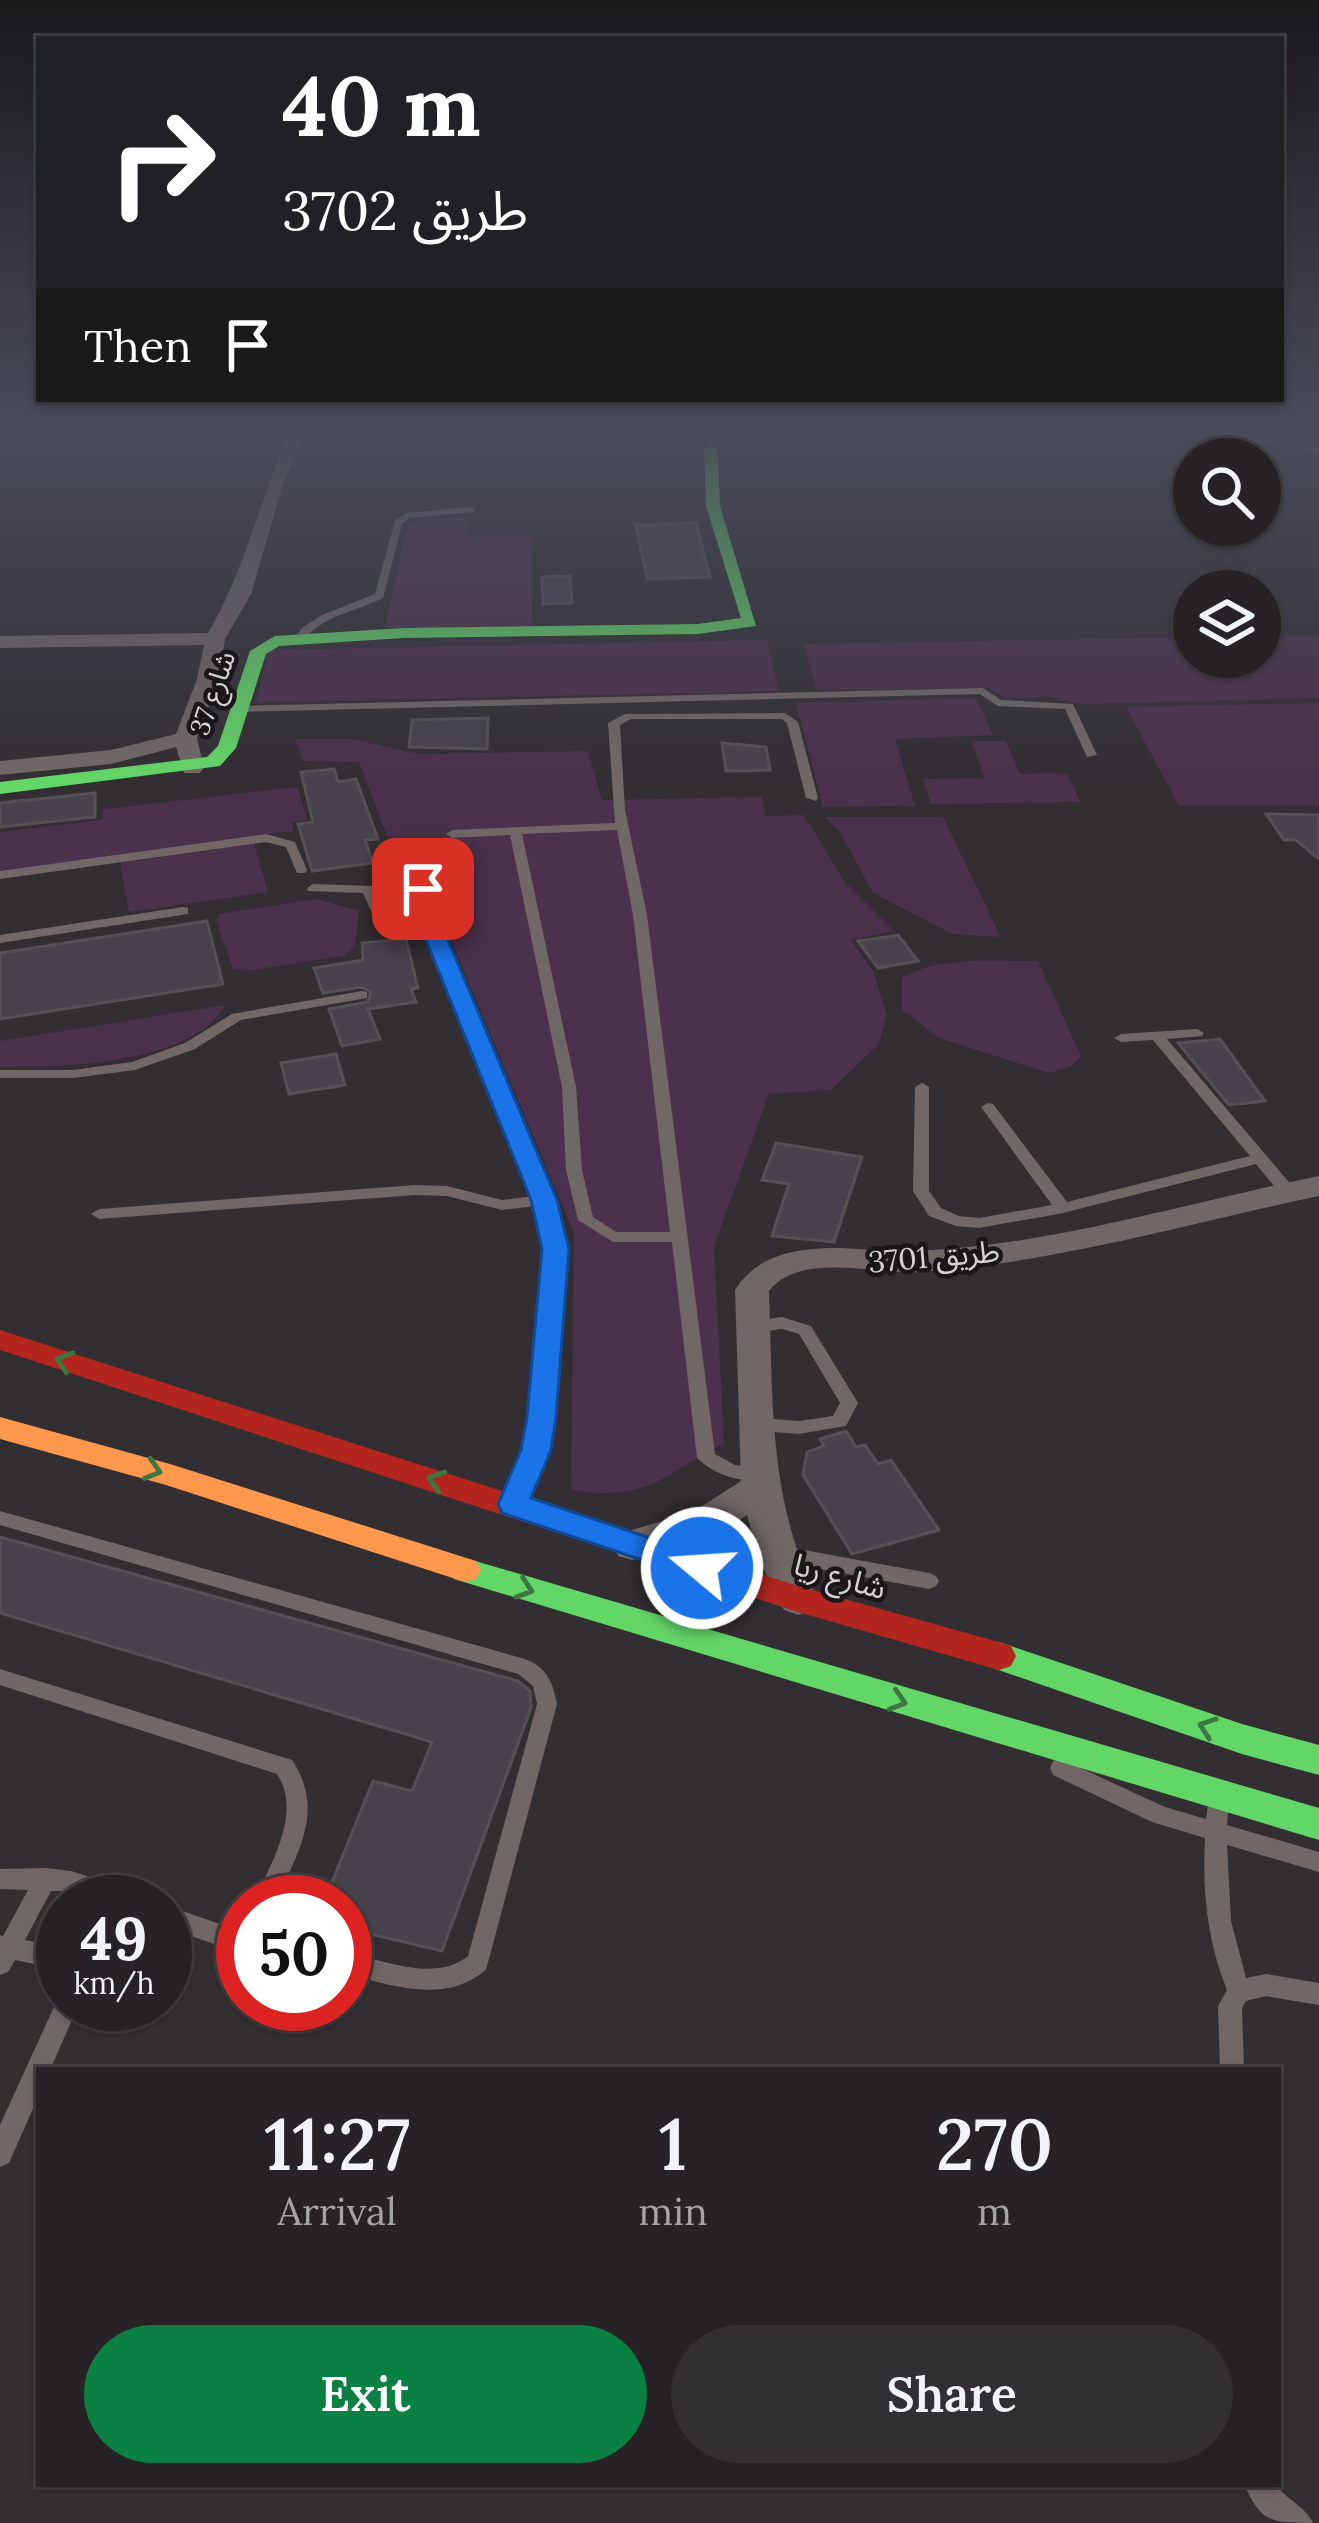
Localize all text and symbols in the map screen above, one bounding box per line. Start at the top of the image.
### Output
text: 40 m [282,51,481,159]
icon: right [84,84,240,240]
text: طريق 3702 [282,176,528,245]
icon: arrive [215,312,281,378]
text: Then [84,317,191,374]
map controls [1173,438,1281,678]
button: search [1173,438,1281,546]
button: layers [1173,570,1281,678]
street label: شارع 37 [182,647,246,741]
pin [372,838,474,940]
icon: arrive [390,856,456,922]
street label: طريق 3701 [867,1231,1001,1281]
one-way arrow [54,1350,75,1375]
one-way arrow [142,1456,163,1481]
one-way arrow [426,1469,447,1494]
position arrow [639,1505,765,1631]
street label: شارع ريا [788,1545,890,1611]
one-way arrow [514,1575,535,1600]
one-way arrow [887,1687,908,1712]
one-way arrow [1198,1717,1219,1741]
speed limit sign: 50 [216,1875,372,2031]
text: 49 [80,1900,148,1976]
text: km/h [73,1964,155,2002]
text: 11:27 [264,2098,410,2190]
text: 1 [659,2098,687,2190]
text: 270 [936,2098,1053,2190]
text: Arrival [278,2186,397,2236]
text: min [638,2186,708,2236]
text: m [977,2186,1012,2236]
button: Exit [84,2325,647,2463]
button: Share [671,2325,1233,2463]

